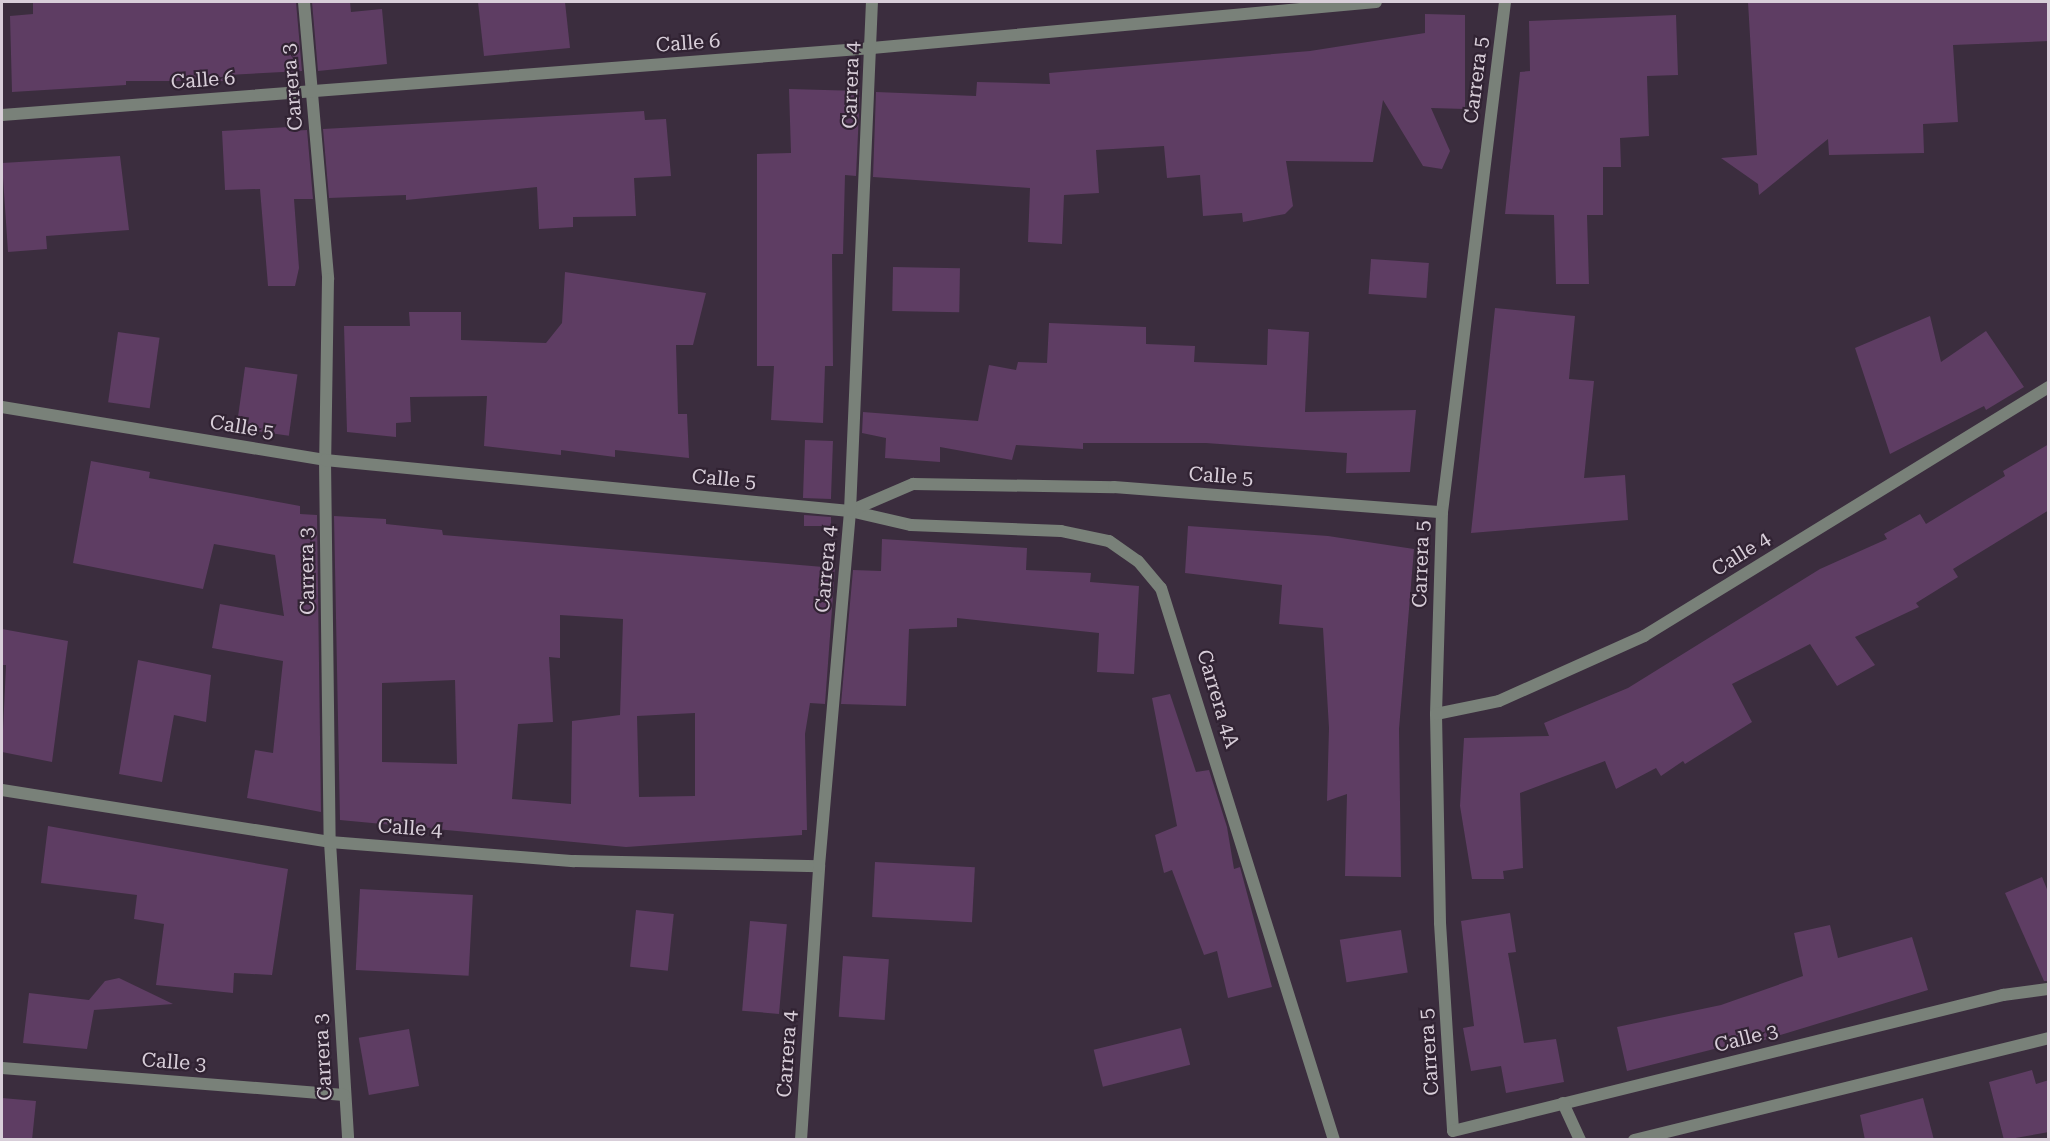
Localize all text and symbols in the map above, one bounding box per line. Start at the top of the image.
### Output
street label: Calle 6 [655,29,721,57]
street label: Carrera 5 [1459,35,1493,125]
street label: Carrera 4 [837,41,865,129]
street label: Carrera 3 [276,42,308,132]
street label: Calle 6 [170,66,236,94]
street label: Calle 5 [208,410,276,444]
street label: Calle 5 [1188,462,1254,490]
street label: Calle 5 [691,464,757,494]
street label: Carrera 5 [1407,520,1435,608]
street label: Carrera 4 [810,524,842,614]
street label: Carrera 3 [294,527,320,615]
street label: Calle 4 [1707,527,1775,581]
street label: Carrera 4A [1192,647,1244,751]
street label: Calle 4 [377,814,443,842]
street label: Carrera 5 [1414,1008,1444,1096]
street label: Carrera 4 [772,1010,802,1098]
street label: Carrera 3 [309,1013,337,1101]
street label: Calle 3 [1712,1019,1780,1057]
street label: Calle 3 [141,1048,207,1076]

